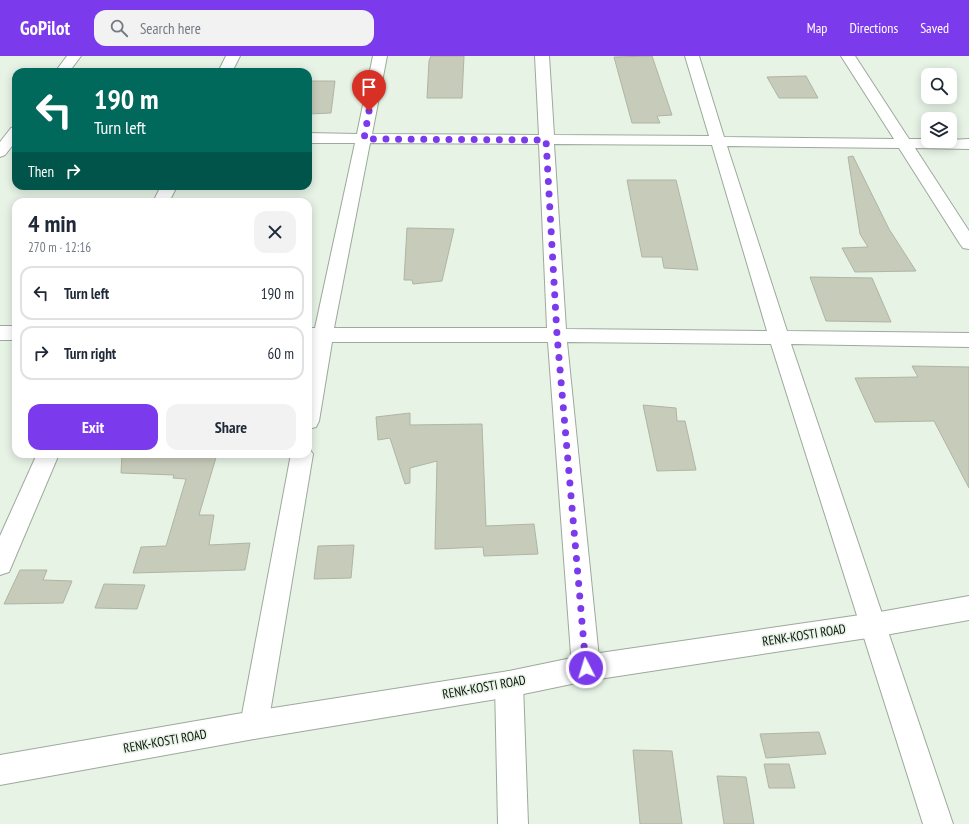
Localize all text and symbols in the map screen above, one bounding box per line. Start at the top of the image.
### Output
search box [94,10,374,46]
text: GoPilot [20,16,70,40]
icon: search [108,17,130,39]
text: Search here [140,19,201,38]
text: Map [807,19,827,37]
text: Directions [849,19,898,37]
text: Saved [920,19,949,37]
map controls [921,68,957,148]
button: search [921,68,957,104]
pin [352,70,386,111]
icon: arrive [358,76,380,98]
text: 190 m [94,80,158,117]
icon: left [28,84,80,136]
button: layers [921,112,957,148]
text: Turn left [94,116,146,139]
icon: right [62,160,84,182]
text: Then [28,162,54,181]
text: 4 min [28,208,76,239]
button: close [254,211,296,253]
text: 270 m · 12:16 [28,239,91,256]
icon: left [30,282,52,304]
text: Turn left [64,284,109,303]
text: 190 m [261,284,294,303]
icon: right [30,342,52,364]
text: Turn right [64,344,116,363]
text: 60 m [268,344,294,363]
button: Exit [28,404,158,450]
button: Share [166,404,296,450]
street label: RENK-KOSTI ROAD [761,620,847,650]
position arrow [565,647,607,689]
street label: RENK-KOSTI ROAD [441,671,527,703]
street label: RENK-KOSTI ROAD [122,725,208,757]

